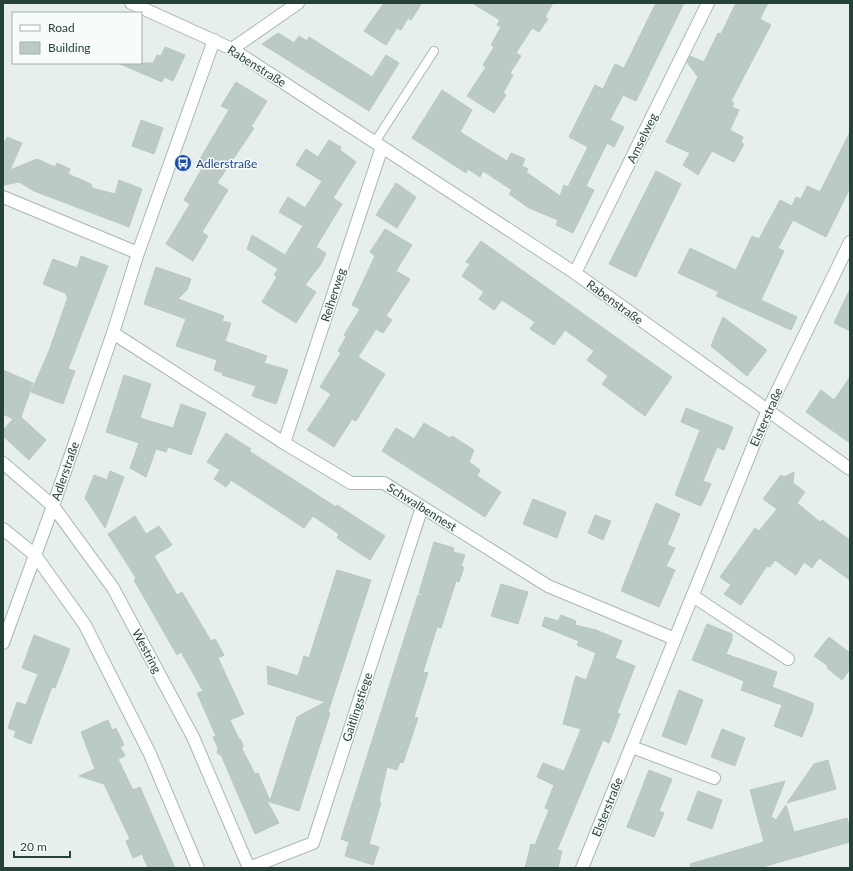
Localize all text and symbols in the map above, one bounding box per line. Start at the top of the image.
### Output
legend [12,12,142,64]
text: Road [48,20,75,35]
text: Building [48,40,91,55]
street label: Rabenstraße [225,42,289,90]
street label: Amselweg [623,110,661,166]
bus stop icon: Adlerstraße [173,153,193,173]
place label: Adlerstraße [196,156,257,171]
street label: Reiherweg [317,266,349,324]
street label: Rabenstraße [584,276,646,328]
street label: Elsterstraße [746,385,786,449]
street label: Adlerstraße [48,440,82,502]
street label: Schwalbennest [384,480,460,535]
street label: Westring [129,626,165,676]
street label: Gaitlingstiege [339,670,375,744]
street label: Elsterstraße [588,775,626,839]
scale bar [14,833,70,859]
text: 20 m [20,839,47,854]

